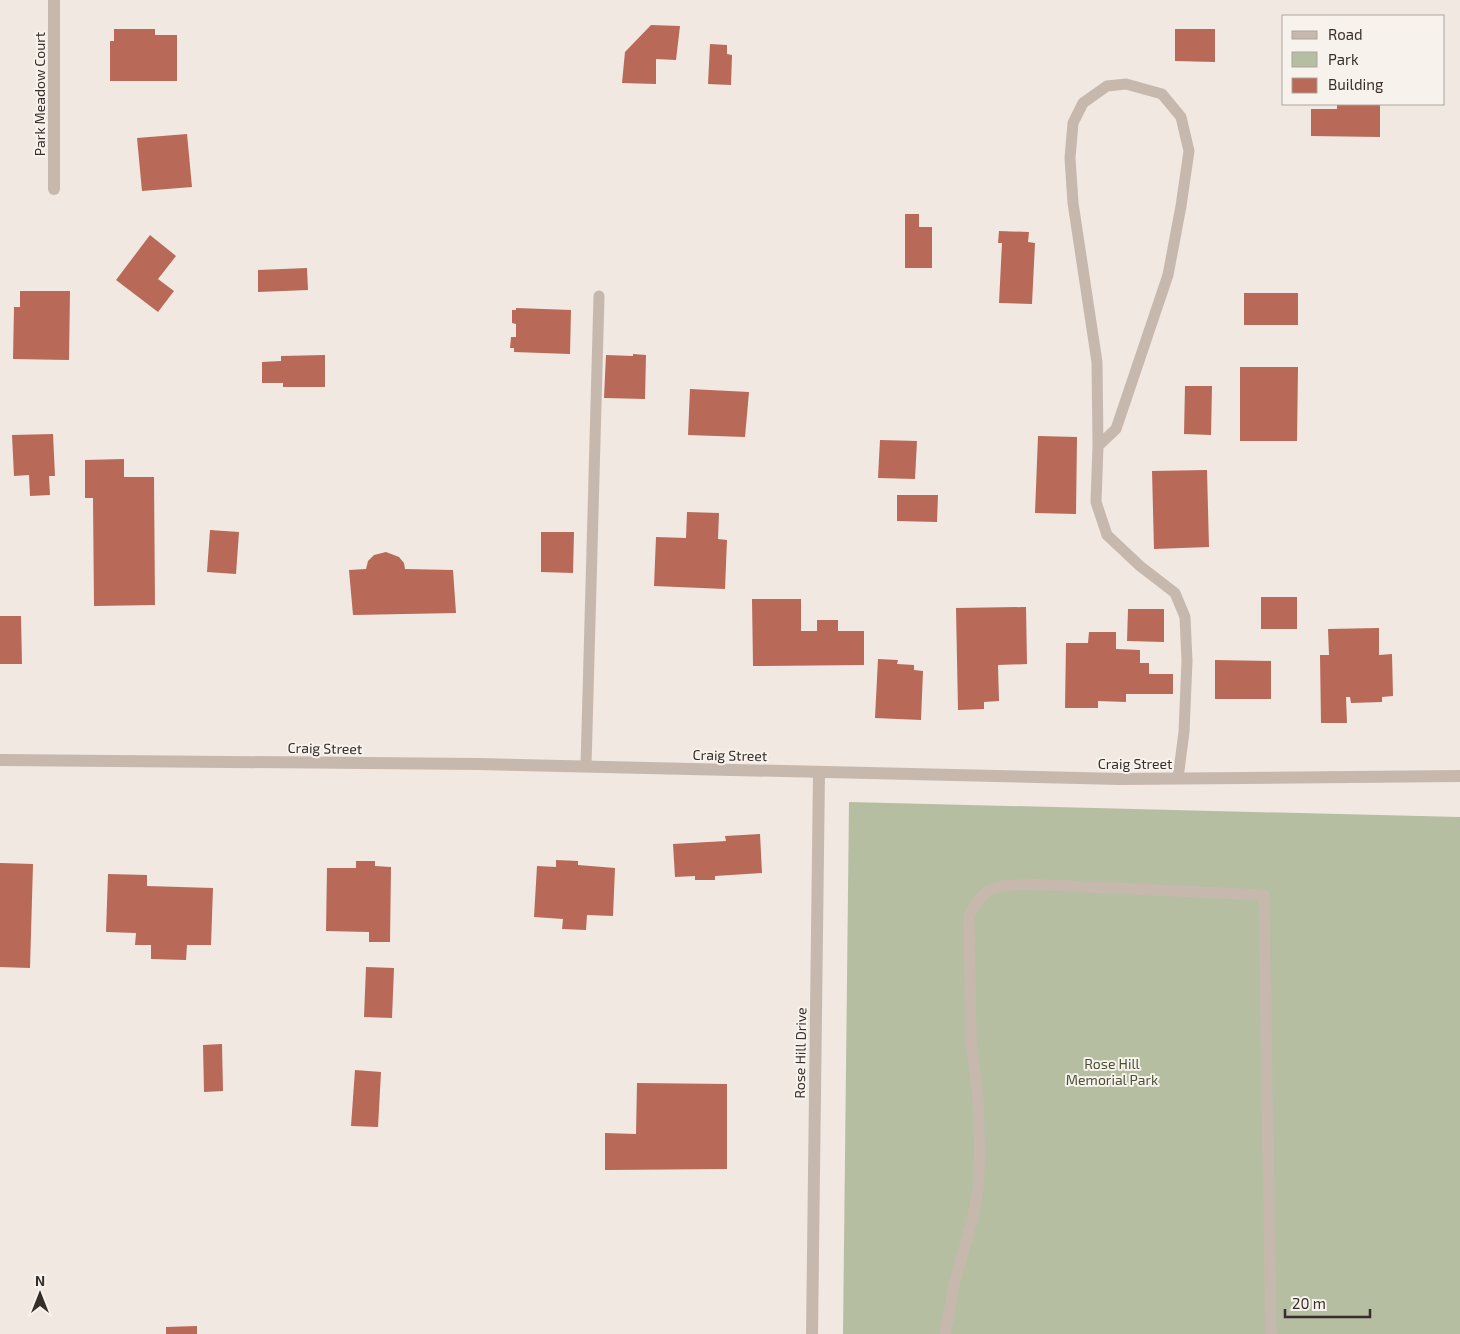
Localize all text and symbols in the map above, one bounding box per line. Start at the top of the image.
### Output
legend [1282,15,1445,105]
text: Road [1328,25,1363,43]
street label: Park Meadow Court [31,32,48,156]
text: Park [1328,50,1359,68]
text: Building [1328,75,1384,93]
street label: Craig Street [288,739,362,757]
street label: Craig Street [693,746,767,764]
street label: Craig Street [1098,755,1172,772]
street label: Rose Hill Drive [791,1007,809,1099]
park label: Rose Hill Memorial Park [1066,1055,1158,1088]
north arrow [15,1269,65,1319]
text: N [35,1272,45,1289]
scale bar [1285,1286,1370,1318]
text: 20 m [1292,1294,1326,1312]

